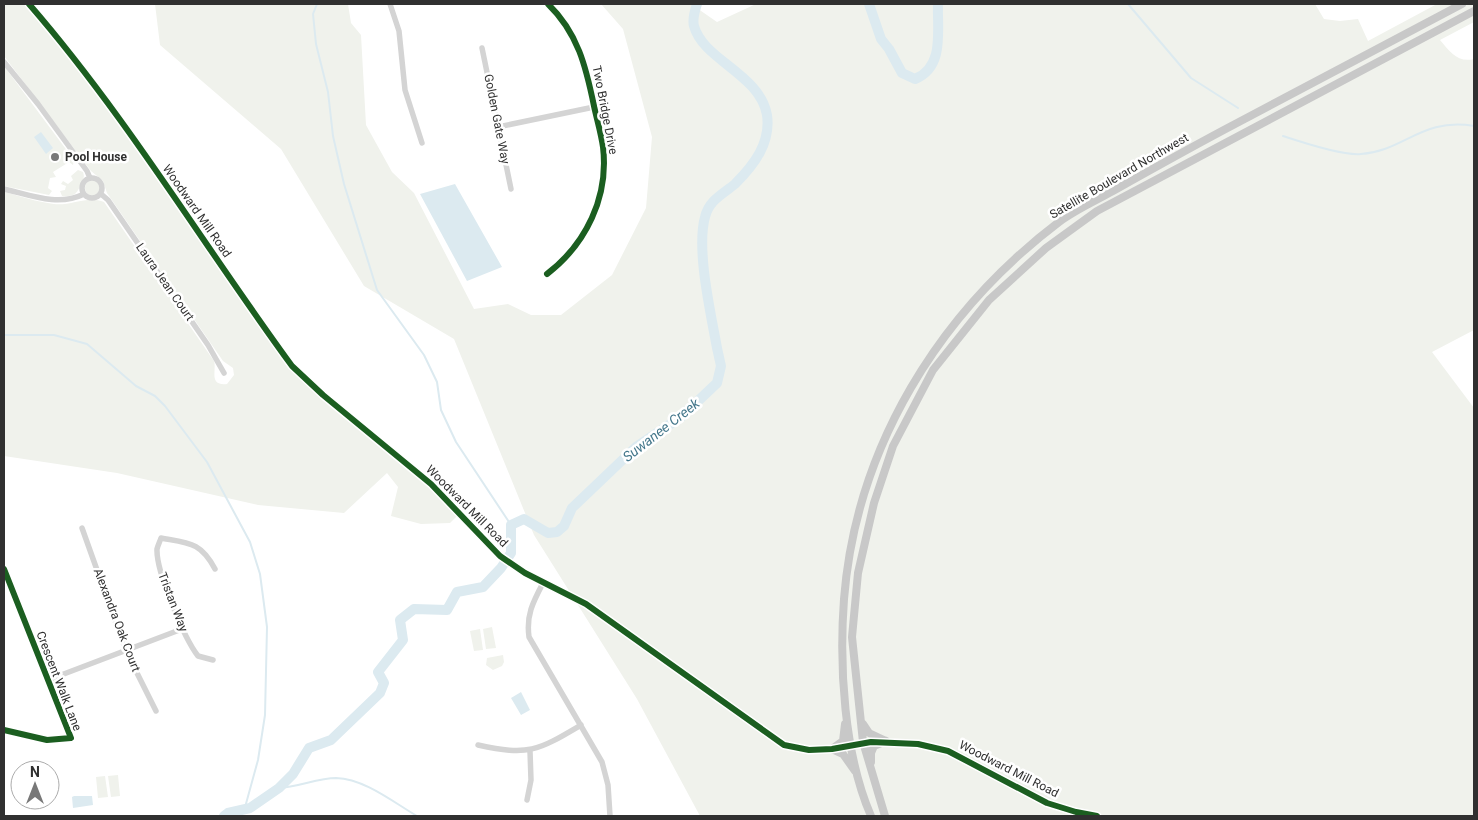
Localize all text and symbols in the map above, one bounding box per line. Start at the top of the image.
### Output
street label: Two Bridge Drive [590,65,620,155]
street label: Golden Gate Way [481,73,513,165]
street label: Satellite Boulevard Northwest [1047,130,1191,222]
place label: Pool House [65,150,127,164]
marker: Pool House [49,151,61,163]
street label: Woodward Mill Road [160,162,234,260]
street label: Laura Jean Court [133,240,197,324]
water label: Suwanee Creek [619,394,703,465]
street label: Woodward Mill Road [423,462,511,550]
street label: Alexandra Oak Court [91,566,143,674]
street label: Tristan Way [155,570,191,634]
street label: Crescent Walk Lane [34,629,84,733]
street label: Woodward Mill Road [957,738,1061,800]
north arrow [10,760,60,810]
text: N [30,764,40,780]

